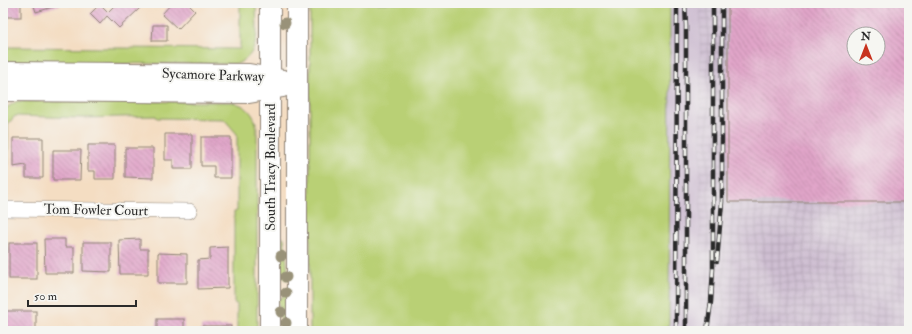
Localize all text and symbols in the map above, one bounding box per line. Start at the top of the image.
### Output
north arrow [846,26,886,66]
text: N [860,30,872,43]
street label: Sycamore Parkway [162,65,265,86]
street label: South Tracy Boulevard [262,103,280,231]
street label: Tom Fowler Court [44,201,149,219]
scale bar [28,282,136,308]
text: 50 m [34,289,58,304]

